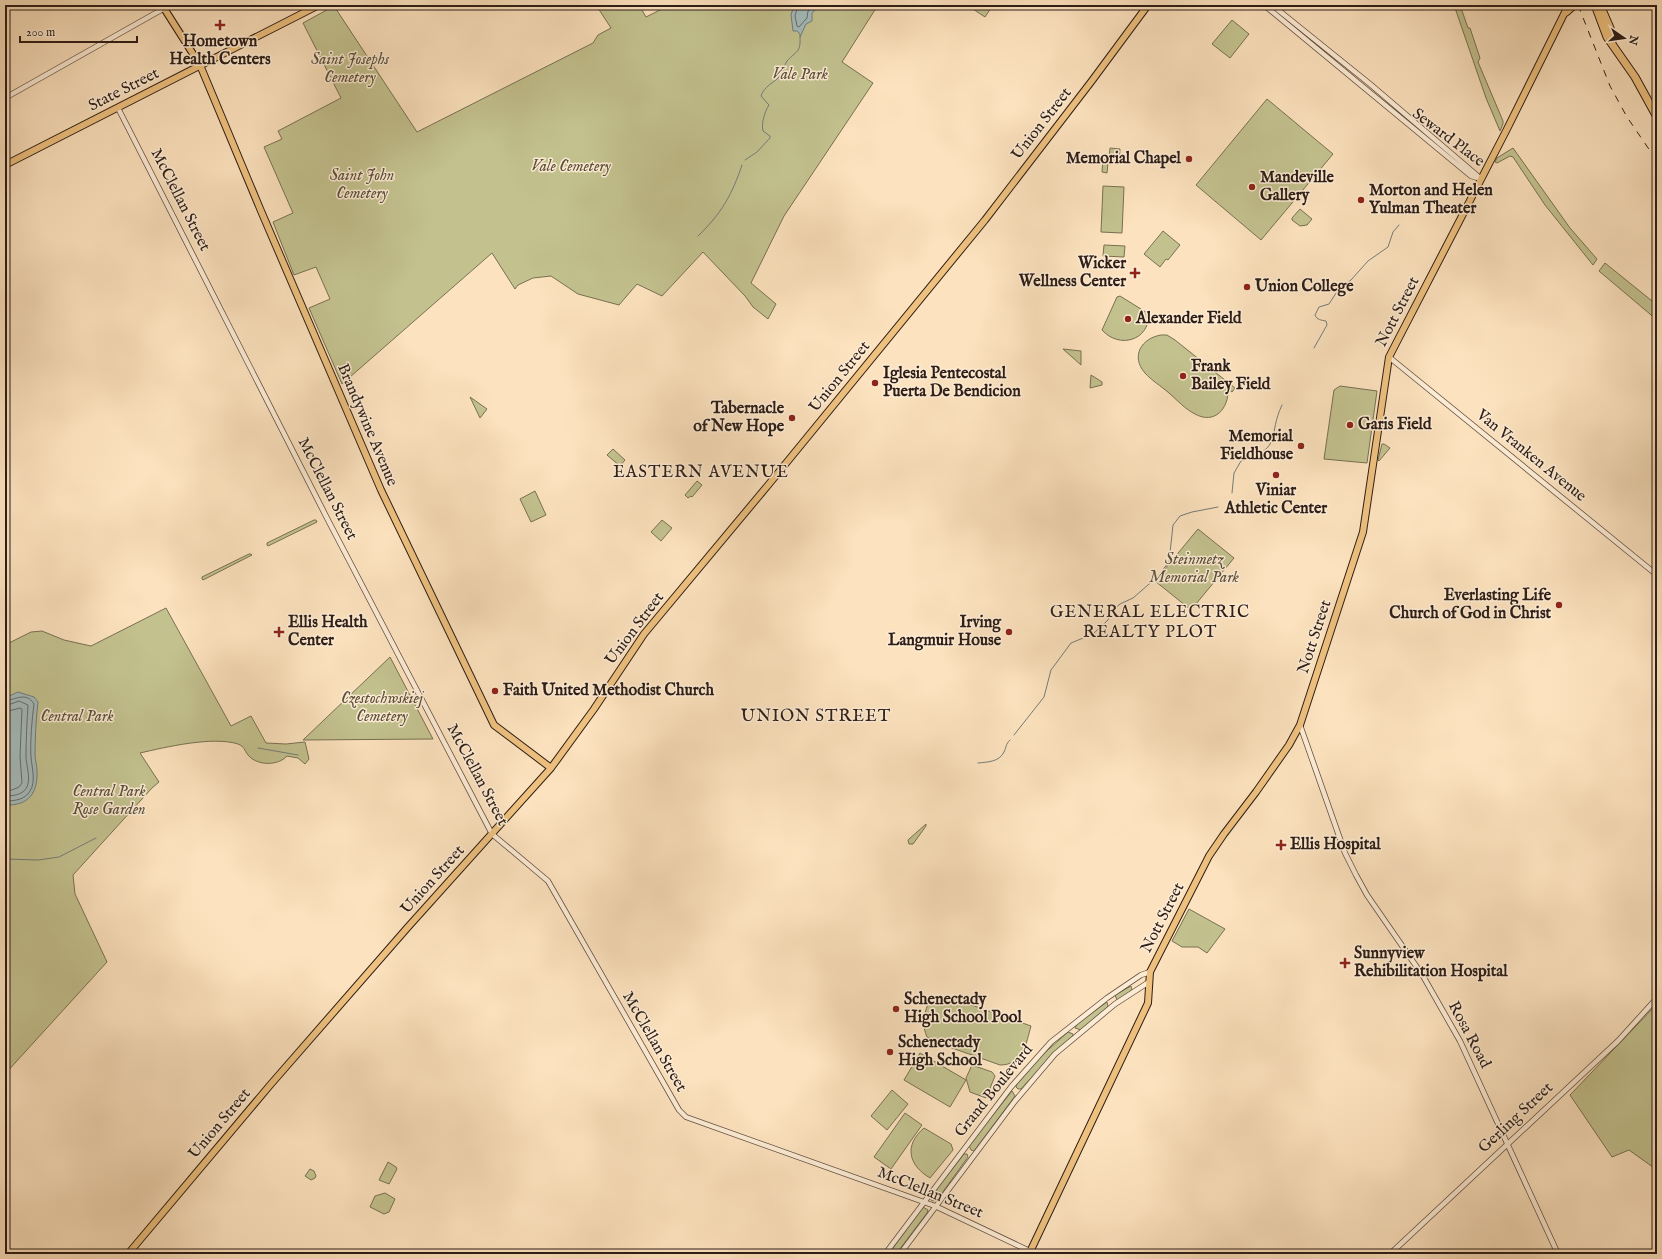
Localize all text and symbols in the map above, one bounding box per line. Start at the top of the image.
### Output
scale bar [20,18,137,44]
north arrow [1604,18,1644,58]
marker: Hometown Health Centers [214,19,226,31]
text: 200 m [26,25,55,40]
place label: Hometown Health Centers [169,32,271,70]
text: N [1625,33,1641,47]
park label: Saint Josephs Cemetery [311,50,389,88]
street label: State Street [85,63,163,116]
park label: Vale Park [772,65,828,85]
street label: Union Street [1008,83,1077,164]
street label: Seward Place [1408,104,1488,172]
street label: McClellan Street [146,145,215,255]
place label: Memorial Chapel [1066,149,1182,169]
marker: Memorial Chapel [1184,154,1194,164]
park label: Vale Cemetery [531,157,612,177]
park label: Saint John Cemetery [330,166,394,204]
place label: Mandeville Gallery [1260,168,1334,206]
place label: Morton and Helen Yulman Theater [1369,181,1493,219]
marker: Mandeville Gallery [1247,182,1257,192]
marker: Morton and Helen Yulman Theater [1356,195,1366,205]
place label: Wicker Wellness Center [1018,254,1126,292]
marker: Wicker Wellness Center [1129,267,1141,279]
street label: Nott Street [1372,273,1424,351]
place label: Union College [1254,277,1354,297]
marker: Union College [1242,282,1252,292]
place label: Alexander Field [1135,309,1242,329]
marker: Alexander Field [1123,314,1133,324]
street label: Union Street [805,337,875,417]
place label: Frank Bailey Field [1191,357,1271,395]
street label: Brandywine Avenue [332,361,402,489]
place label: Iglesia Pentecostal Puerta De Bendicion [883,364,1021,402]
marker: Frank Bailey Field [1178,371,1188,381]
marker: Iglesia Pentecostal Puerta De Bendicion [870,378,880,388]
place label: Tabernacle of New Hope [693,399,785,437]
street label: Van Vranken Avenue [1471,405,1590,507]
marker: Tabernacle of New Hope [787,413,797,423]
place label: Garis Field [1358,415,1432,435]
marker: Garis Field [1345,420,1355,430]
place label: Memorial Fieldhouse [1220,427,1294,465]
street label: McClellan Street [293,434,362,544]
marker: Memorial Fieldhouse [1296,441,1306,451]
district label: EASTERN AVENUE [613,462,789,483]
marker: Viniar Athletic Center [1271,470,1281,480]
place label: Viniar Athletic Center [1224,481,1327,519]
park label: Steinmetz Memorial Park [1149,550,1240,588]
place label: Everlasting Life Church of God in Christ [1389,586,1552,624]
street label: Union Street [601,588,669,669]
street label: Nott Street [1294,597,1336,676]
marker: Everlasting Life Church of God in Christ [1554,600,1564,610]
district label: GENERAL ELECTRIC REALTY PLOT [1050,602,1250,643]
place label: Ellis Health Center [288,613,368,651]
place label: Irving Langmuir House [888,613,1002,651]
marker: Ellis Health Center [273,626,285,638]
marker: Irving Langmuir House [1004,627,1014,637]
place label: Faith United Methodist Church [503,681,714,701]
marker: Faith United Methodist Church [490,686,500,696]
park label: Czestochwskiej Cemetery [341,689,425,727]
district label: UNION STREET [741,706,891,727]
park label: Central Park [40,707,114,727]
street label: McClellan Street [442,721,512,830]
park label: Central Park Rose Garden [72,782,146,820]
place label: Ellis Hospital [1290,835,1381,855]
marker: Ellis Hospital [1275,839,1287,851]
street label: Union Street [397,841,470,919]
street label: Nott Street [1137,879,1189,957]
place label: Sunnyview Rehibilitation Hospital [1354,944,1508,982]
marker: Sunnyview Rehibilitation Hospital [1339,957,1351,969]
street label: McClellan Street [617,988,691,1096]
place label: Schenectady High School Pool [904,990,1022,1028]
street label: Rosa Road [1443,998,1495,1072]
marker: Schenectady High School Pool [891,1004,901,1014]
place label: Schenectady High School [898,1033,982,1071]
street label: Grand Boulevard [951,1040,1038,1141]
marker: Schenectady High School [885,1047,895,1057]
street label: Gerling Street [1474,1078,1558,1158]
street label: Union Street [185,1084,256,1163]
street label: McClellan Street [874,1163,986,1224]

